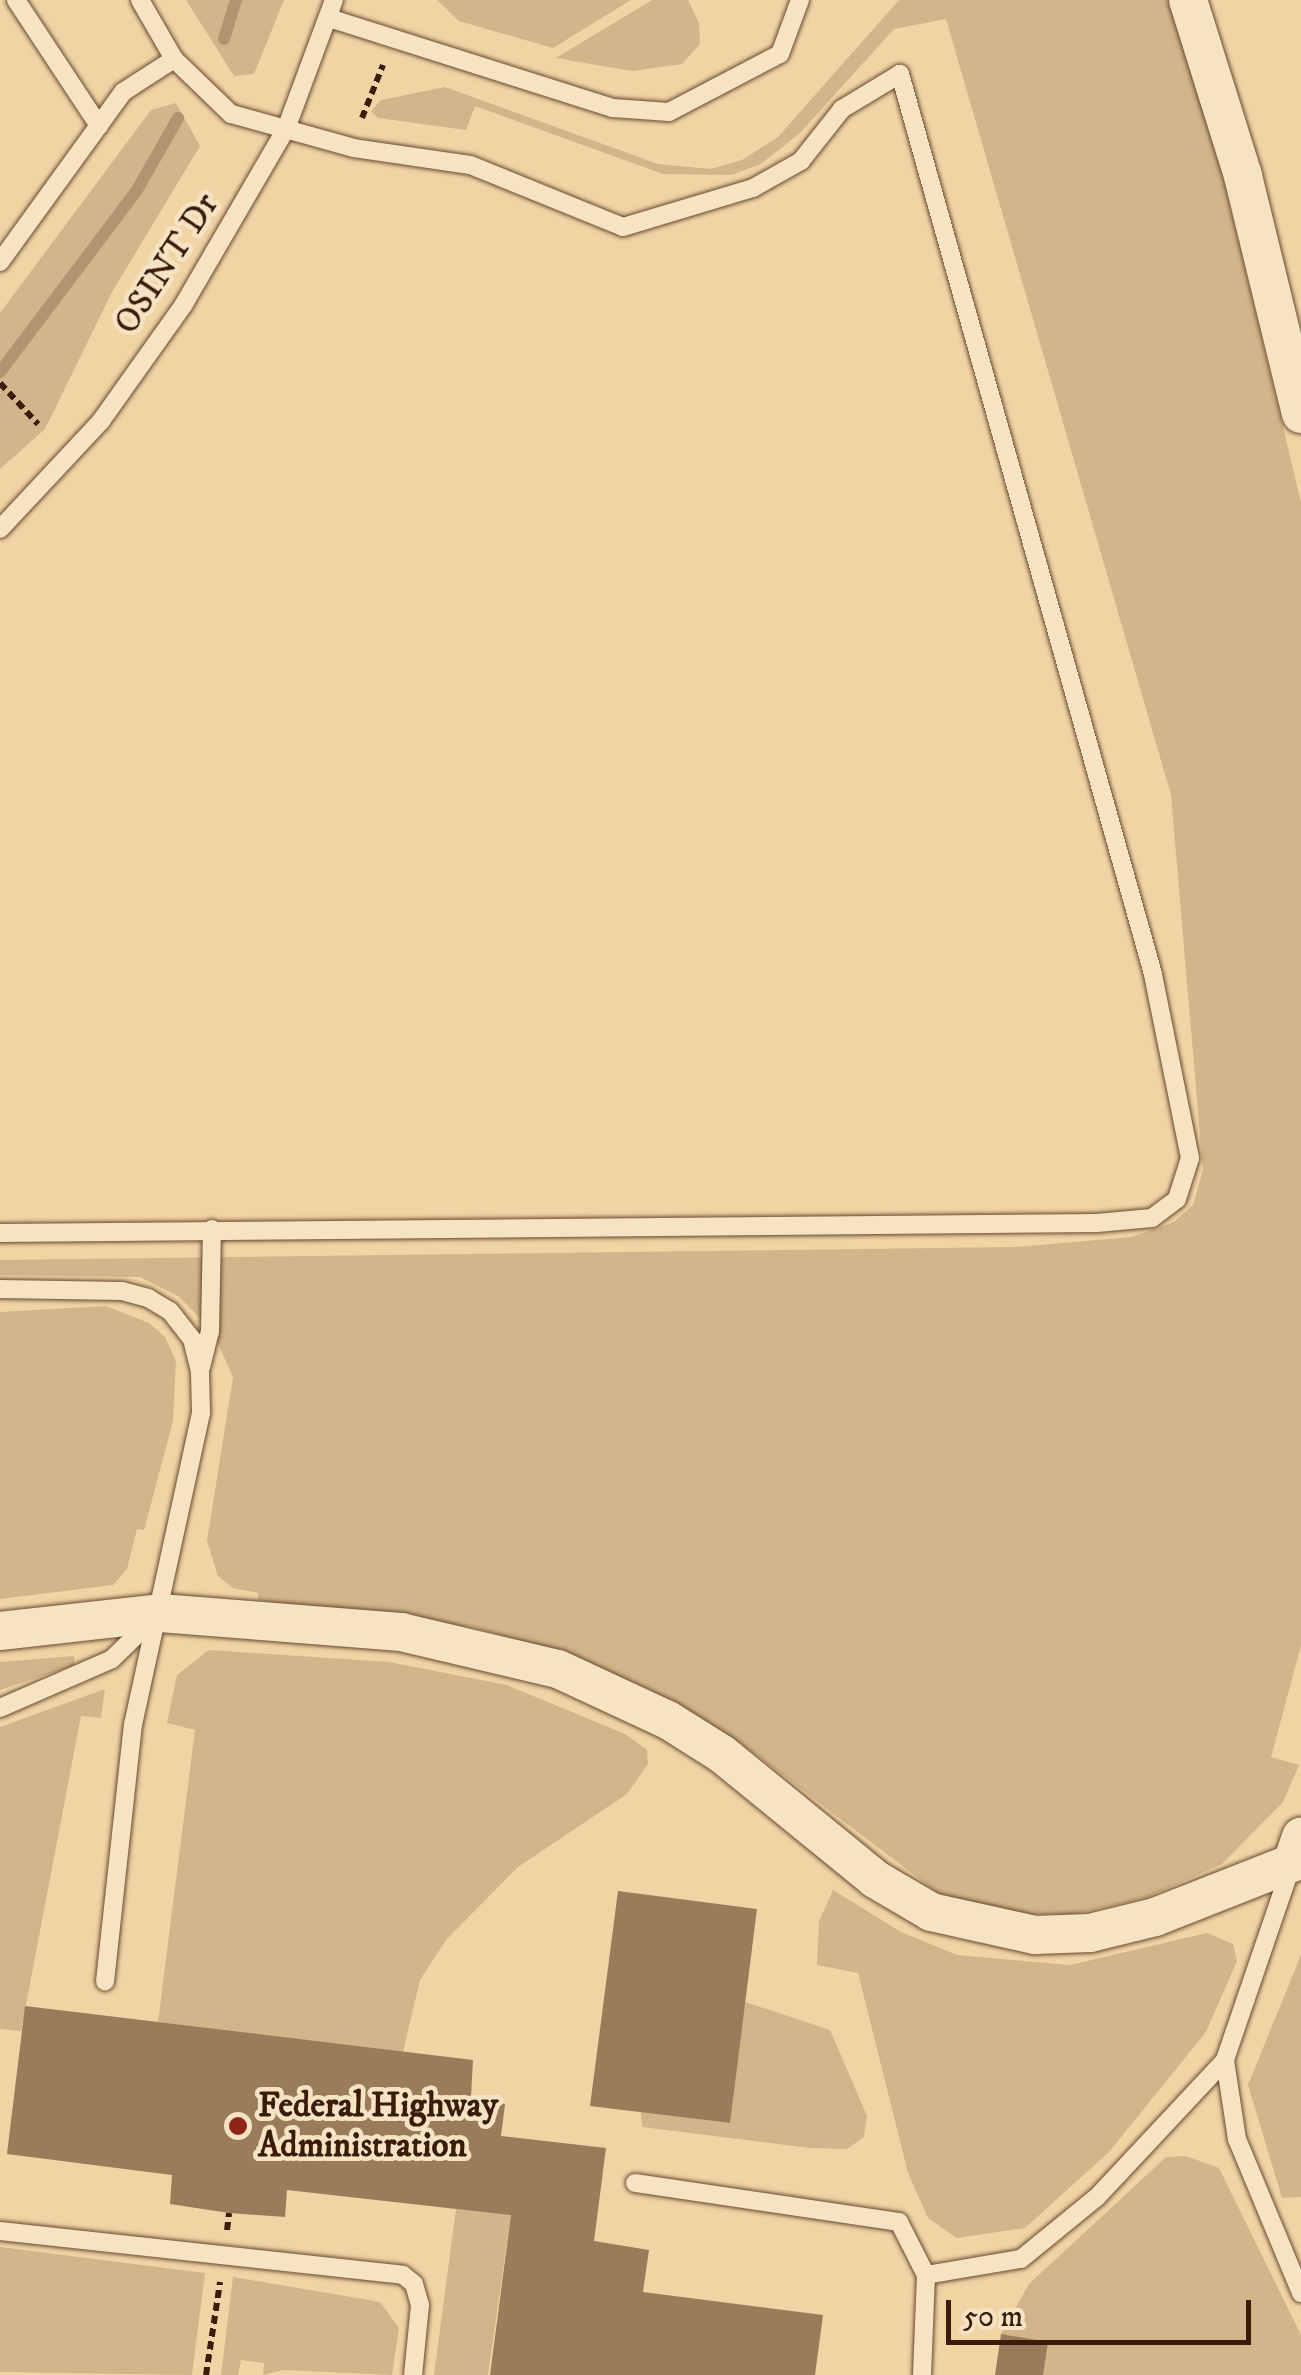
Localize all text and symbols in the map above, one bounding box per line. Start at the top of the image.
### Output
street label: OSINT Dr [106,186,228,342]
place label: Federal Highway Administration [258,2085,498,2167]
marker: Federal Highway Administration [227,2115,249,2137]
scale bar [951,2280,1256,2342]
text: 50 m [963,2299,1023,2336]

